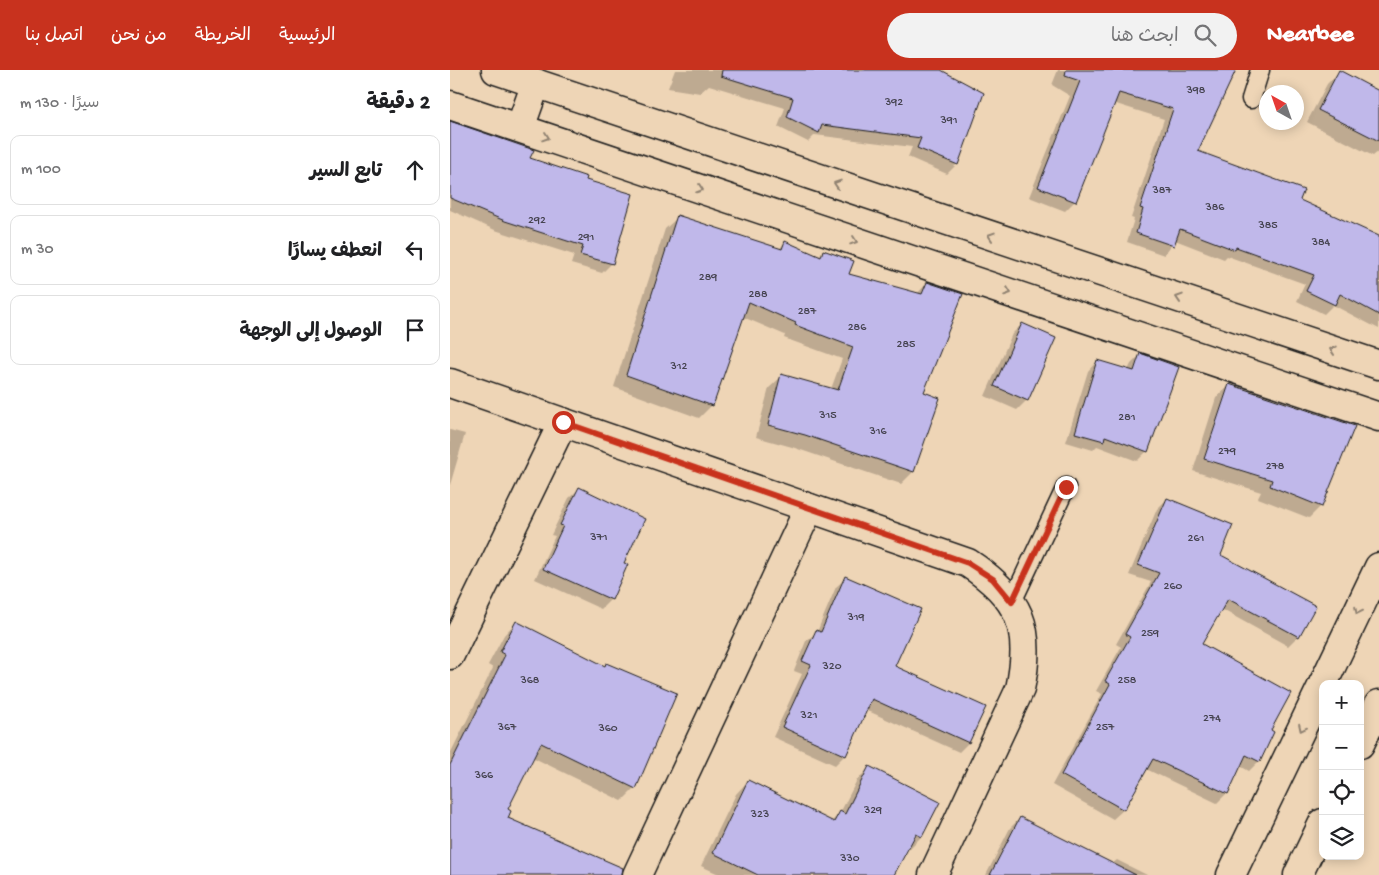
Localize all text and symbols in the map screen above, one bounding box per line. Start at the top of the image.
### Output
search box [887,13,1237,58]
icon: search [1191,21,1219,49]
text: Nearbee [1267,21,1354,50]
text: اتصل بنا [25,26,83,47]
text: من نحن [111,26,167,47]
text: الخريطة [195,26,251,47]
text: الرئيسية [279,26,335,47]
text: ابحث هنا [1111,26,1179,49]
house number: 398 [1186,84,1206,98]
north arrow [1259,85,1304,130]
text: 2 دقيقة [366,92,430,117]
text: سيرًا · 130 m [20,95,99,114]
house number: 392 [884,96,903,110]
house number: 391 [939,114,958,128]
one-way arrow [541,131,550,141]
icon: ahead [401,156,429,184]
text: 100 m [21,161,61,180]
text: تابع السير [310,161,382,184]
one-way arrow [833,180,842,190]
one-way arrow [695,183,704,193]
house number: 387 [1151,184,1172,198]
house number: 386 [1205,201,1225,215]
house number: 292 [528,214,546,228]
house number: 385 [1257,219,1278,233]
house number: 291 [578,231,595,245]
one-way arrow [988,231,996,241]
one-way arrow [849,235,858,245]
icon: left [401,236,429,264]
house number: 384 [1311,236,1331,250]
text: 30 m [21,241,54,260]
text: انعطف يسارًا [288,241,382,264]
house number: 289 [699,271,717,285]
one-way arrow [1003,287,1012,297]
house number: 288 [748,288,768,302]
one-way arrow [1175,294,1183,304]
house number: 287 [798,305,817,319]
icon: arrive [401,316,429,344]
text: الوصول إلى الوجهة [239,321,382,344]
house number: 286 [848,321,867,335]
house number: 285 [897,338,915,352]
one-way arrow [1329,345,1337,355]
house number: 312 [670,360,688,374]
house number: 315 [818,409,837,423]
route start [552,411,575,434]
house number: 281 [1118,411,1136,425]
house number: 316 [868,425,887,439]
house number: 279 [1218,445,1236,459]
house number: 278 [1266,460,1285,474]
route end [1055,476,1078,499]
house number: 371 [589,531,608,545]
house number: 261 [1188,532,1205,546]
house number: 260 [1164,580,1183,594]
one-way arrow [1354,606,1364,615]
house number: 319 [846,611,865,625]
house number: 259 [1141,627,1159,641]
house number: 320 [822,660,842,674]
house number: 368 [520,674,540,688]
house number: 258 [1118,674,1137,688]
map controls [1319,680,1364,860]
button: + [1319,680,1364,725]
house number: 321 [800,709,818,723]
house number: 274 [1203,712,1221,726]
house number: 367 [497,721,517,735]
house number: 257 [1096,721,1115,735]
house number: 360 [597,722,618,736]
one-way arrow [1297,723,1308,732]
button: − [1319,725,1364,770]
house number: 366 [474,769,494,783]
button: locate [1319,770,1364,815]
house number: 329 [863,804,882,818]
house number: 323 [750,808,769,822]
button: layers [1319,815,1364,860]
house number: 330 [839,852,860,866]

